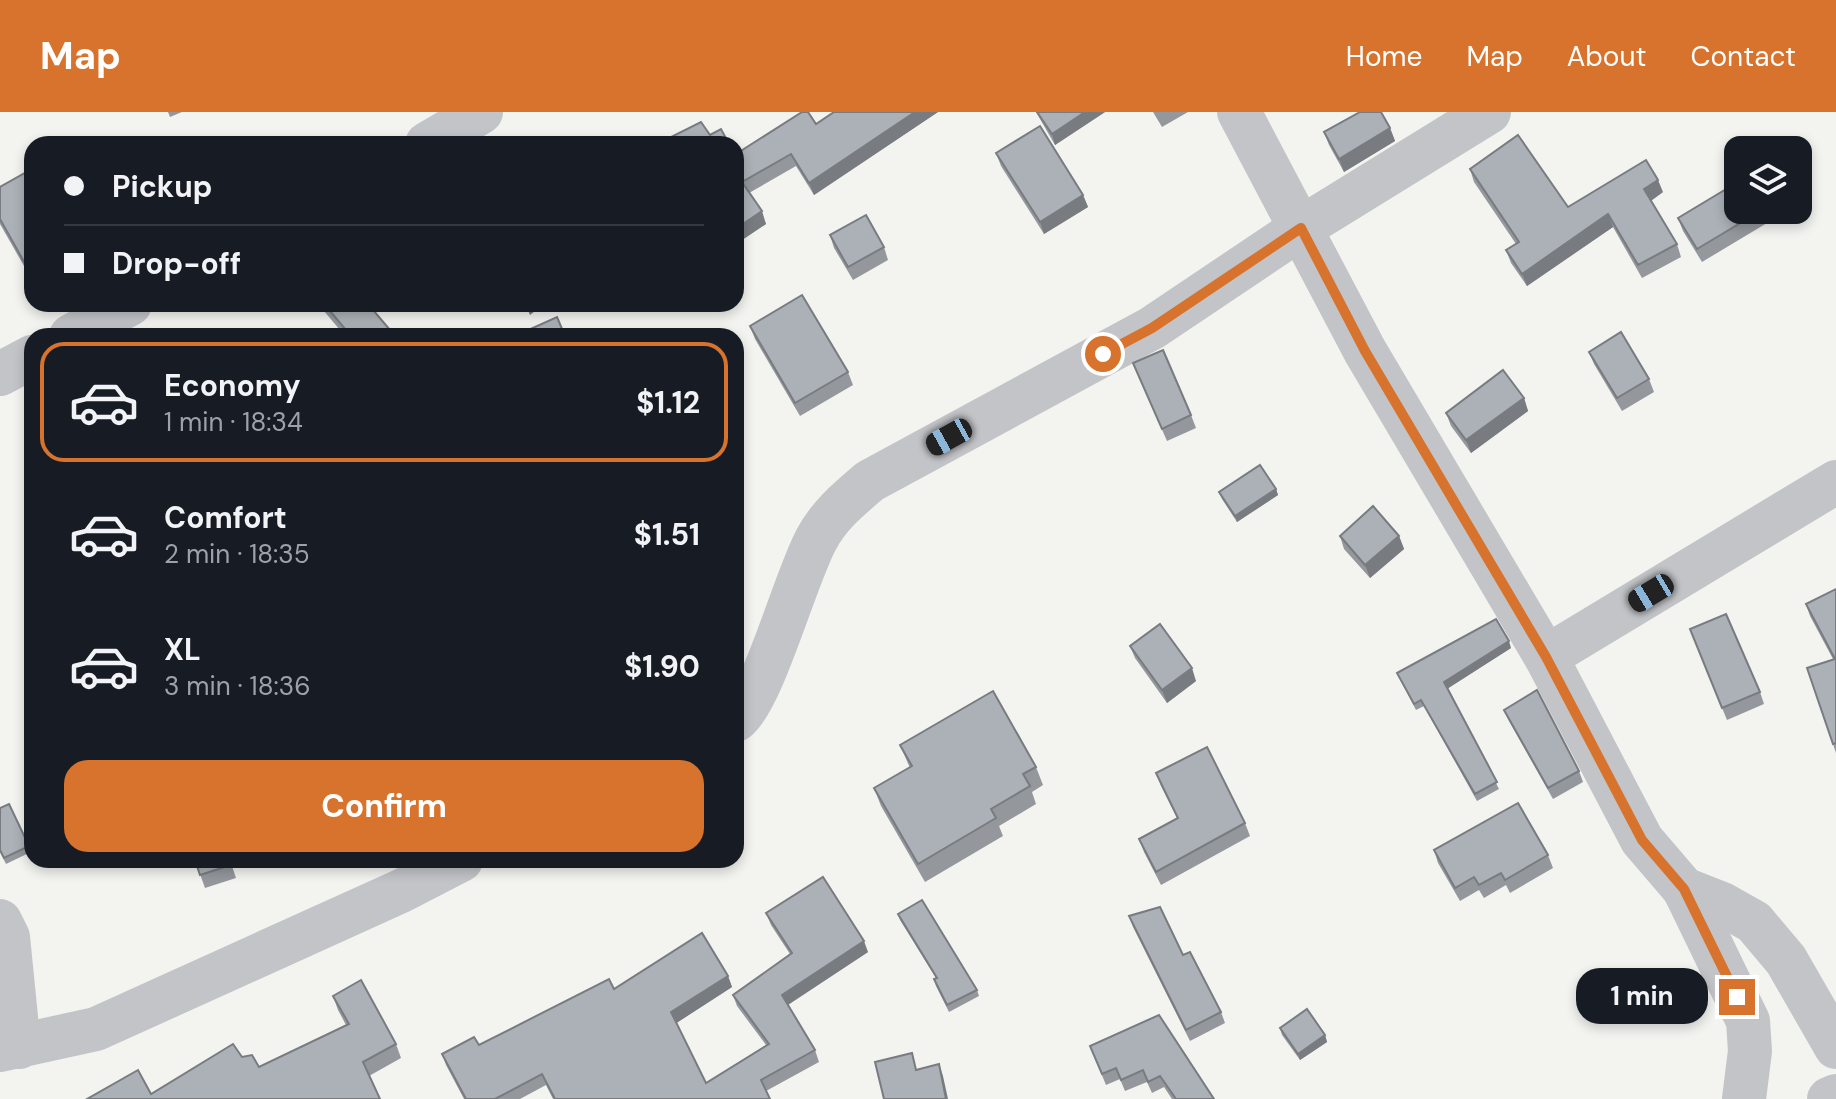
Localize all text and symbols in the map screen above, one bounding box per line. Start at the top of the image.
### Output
text: Map [40,31,121,81]
text: Home [1346,38,1422,75]
text: Map [1466,38,1523,75]
text: About [1567,38,1646,75]
text: Contact [1690,38,1796,75]
map controls [1724,136,1812,224]
button: layers [1724,136,1812,224]
text: Pickup [112,167,212,206]
text: Drop-off [112,244,241,283]
route start [1085,336,1121,372]
icon: car [68,366,140,438]
text: Economy [164,366,301,405]
text: $1.12 [636,383,700,422]
text: 1 min · 18:34 [164,405,303,439]
car [922,415,976,459]
icon: car [68,498,140,570]
text: Comfort [164,498,287,537]
text: $1.51 [634,515,700,554]
text: 2 min · 18:35 [164,537,310,571]
car [1624,570,1678,616]
icon: car [68,630,140,702]
text: XL [164,630,201,669]
text: $1.90 [624,647,700,686]
text: 3 min · 18:36 [164,669,310,703]
button: Confirm [64,760,704,852]
callout: 1 min [1577,969,1709,1025]
text: 1 min [1610,979,1674,1013]
route end [1719,979,1755,1015]

